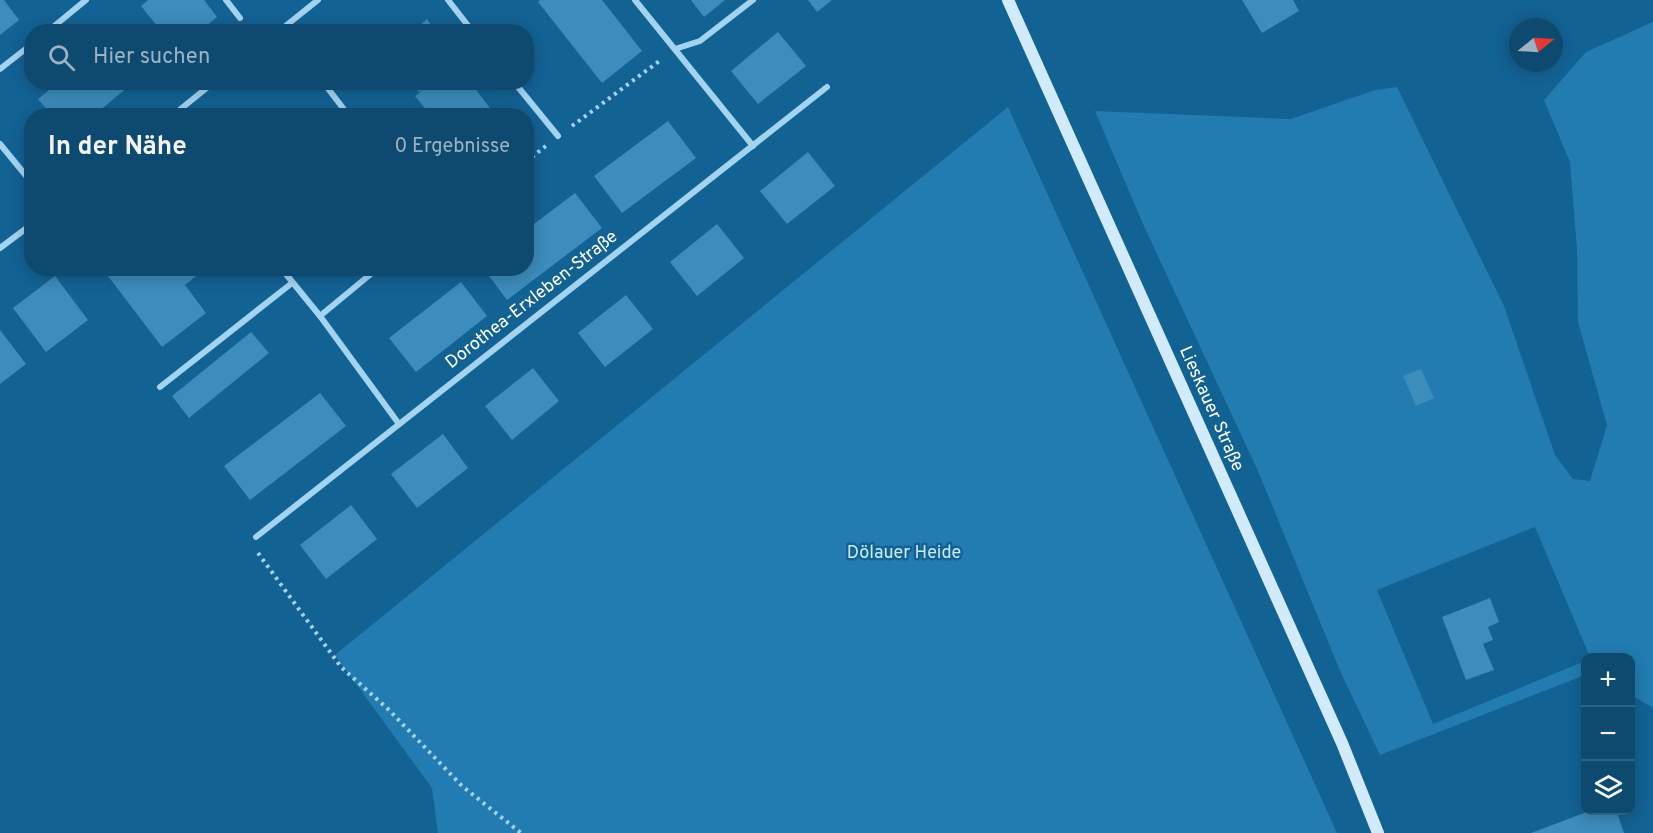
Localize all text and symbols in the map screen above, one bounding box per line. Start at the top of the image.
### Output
north arrow [1509,18,1563,72]
search box [24,24,534,90]
icon: search [45,41,78,74]
text: Hier suchen [93,44,210,71]
text: In der Nähe [48,131,187,164]
text: 0 Ergebnisse [395,134,510,160]
street label: Dorothea-Erxleben-Straße [441,226,623,374]
street label: Lieskauer Straße [1173,343,1249,475]
park label: Dölauer Heide [847,542,961,565]
map controls [1581,653,1635,815]
button: + [1581,653,1635,707]
button: − [1581,707,1635,761]
button: layers [1581,761,1635,815]

